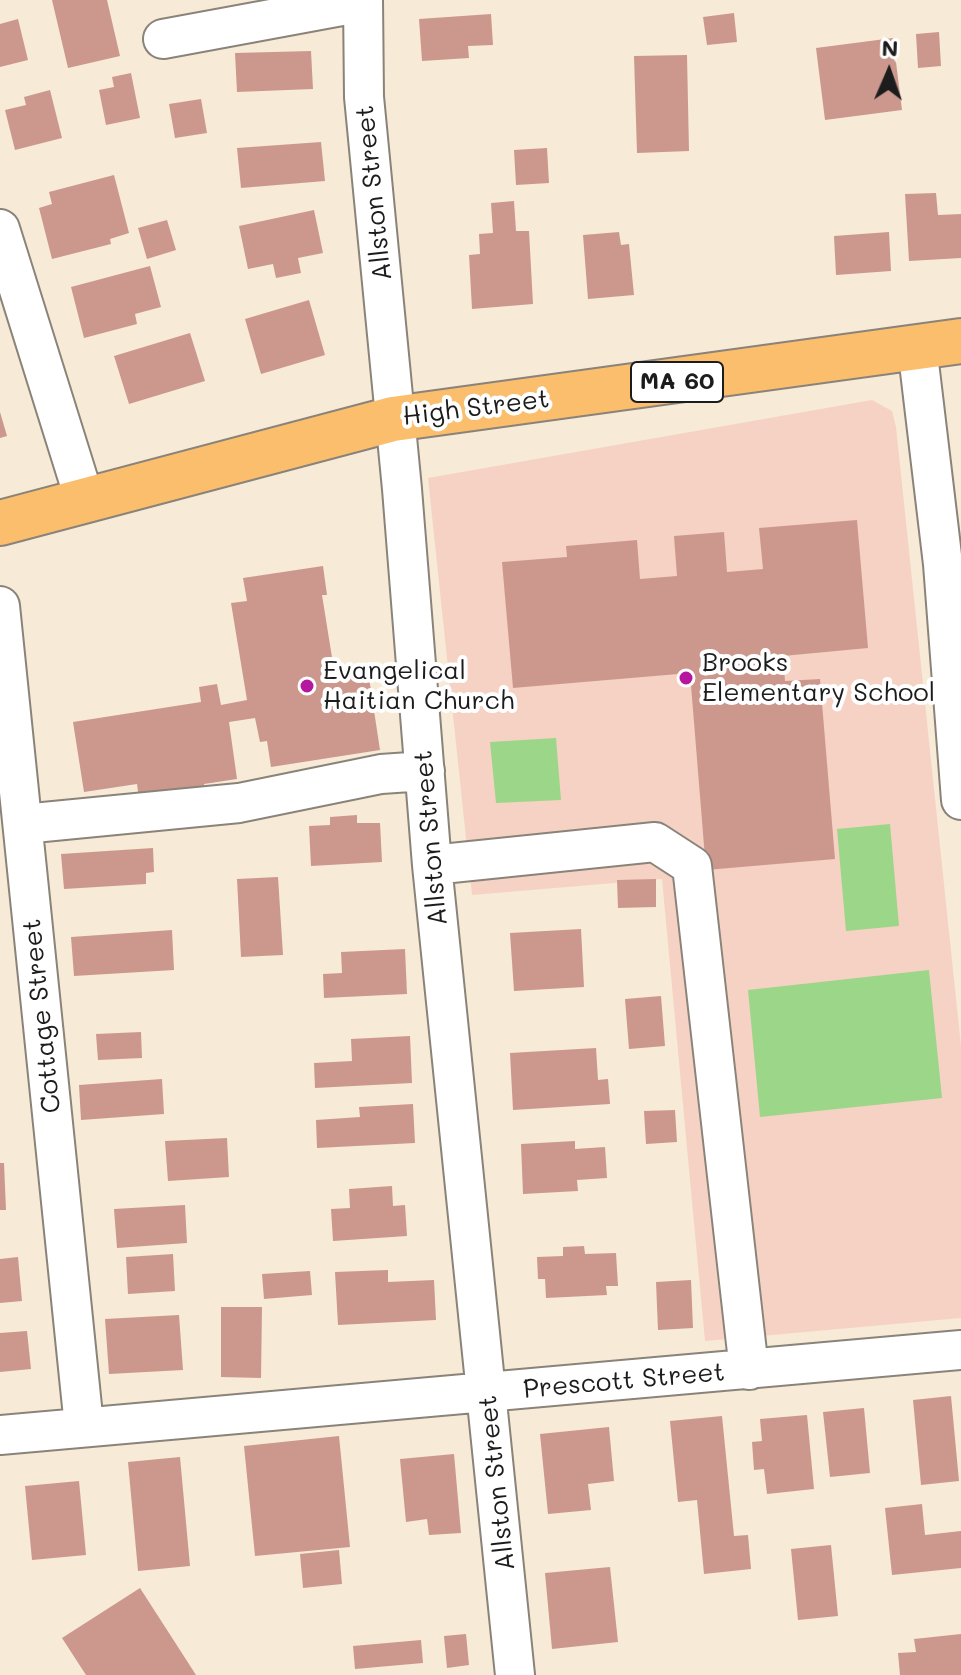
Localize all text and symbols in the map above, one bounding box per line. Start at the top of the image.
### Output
north arrow [849,32,929,112]
text: N [881,33,899,62]
street label: Allston Street [349,104,399,282]
road number: MA 60 [631,362,723,402]
street label: High Street [401,384,551,432]
place label: Brooks Elementary School [702,647,935,708]
place label: Evangelical Haitian Church [323,655,514,716]
marker: Brooks Elementary School [677,669,695,687]
marker: Evangelical Haitian Church [298,677,316,695]
street label: Allston Street [408,749,454,927]
street label: Cottage Street [16,917,68,1115]
street label: Prescott Street [522,1357,726,1405]
street label: Allston Street [472,1394,522,1572]

